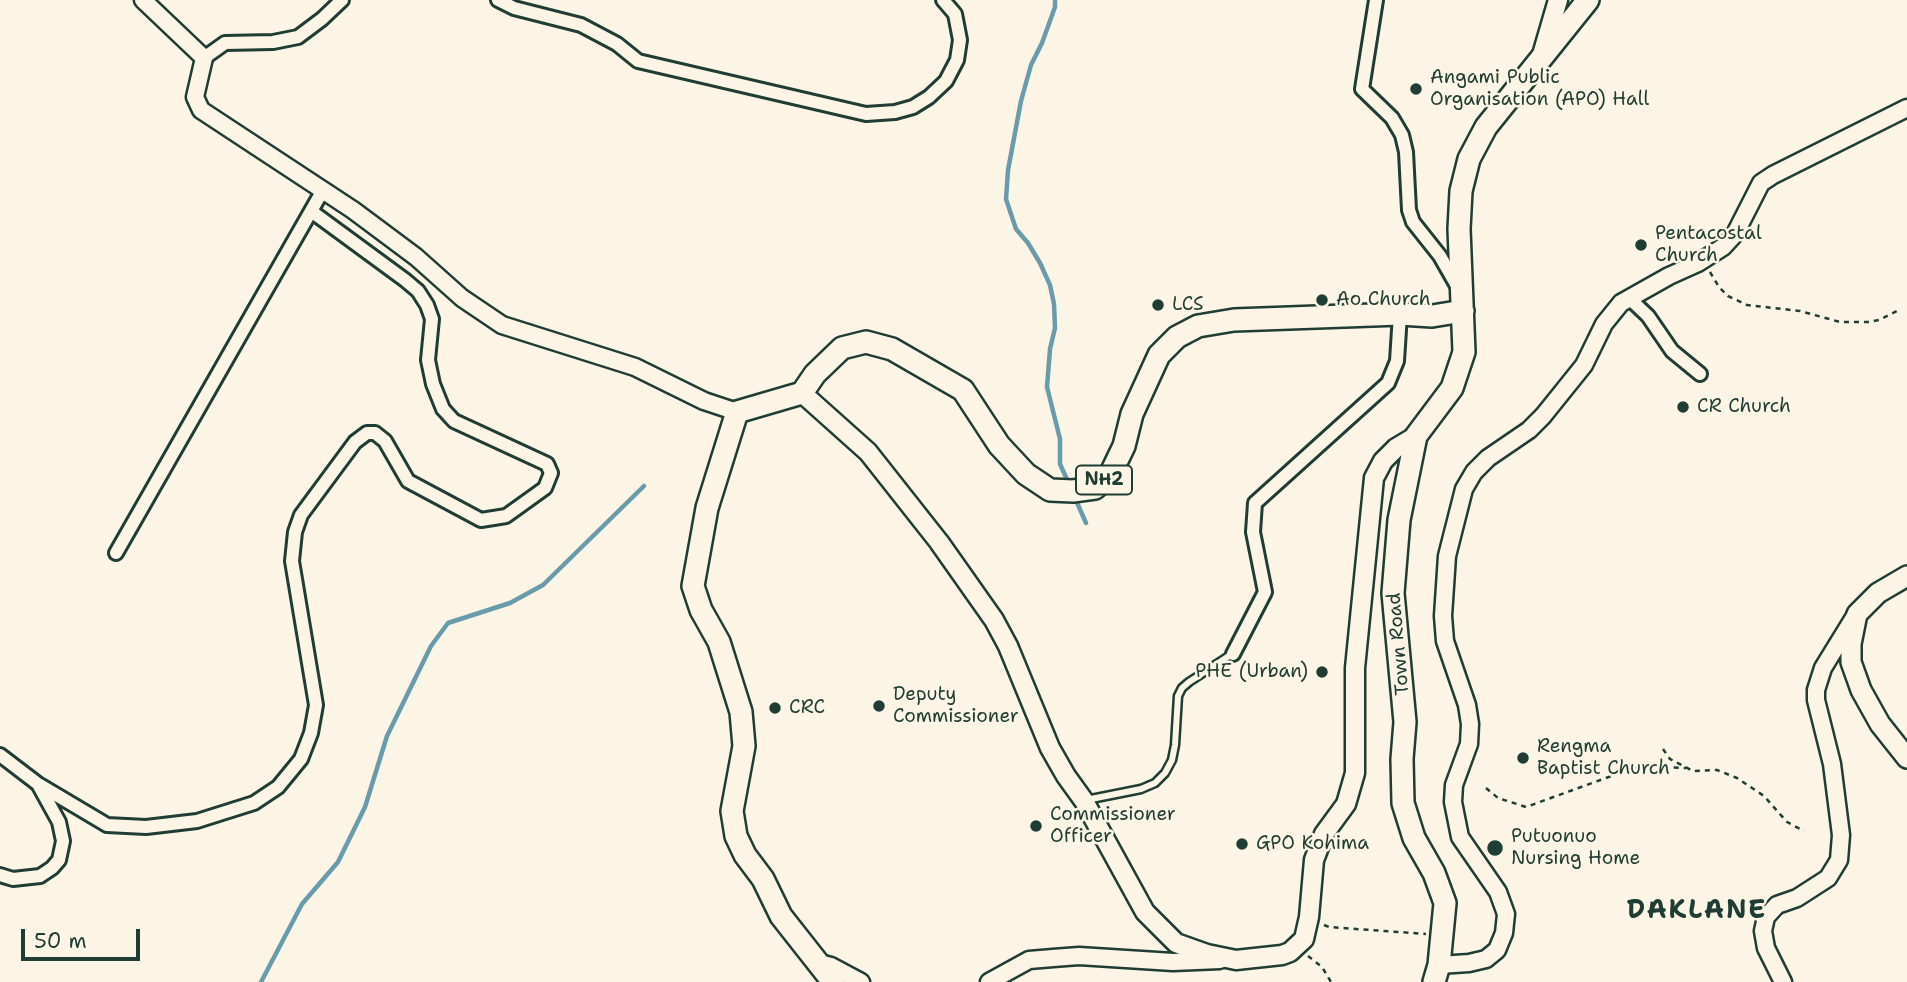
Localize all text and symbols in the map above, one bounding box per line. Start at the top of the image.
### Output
place label: Angami Public Organisation (APO) Hall [1430,67,1649,111]
marker: Angami Public Organisation (APO) Hall [1408,81,1424,97]
place label: Pentacostal Church [1655,223,1762,267]
marker: Pentacostal Church [1633,237,1649,253]
place label: Ao Church [1336,289,1431,311]
marker: Ao Church [1314,292,1330,308]
place label: LCS [1172,294,1204,316]
marker: LCS [1150,297,1166,313]
place label: CR Church [1697,396,1791,418]
marker: CR Church [1675,399,1691,415]
road number: NH2 [1076,466,1132,494]
street label: Town Road [1383,592,1415,696]
place label: PHE (Urban) [1195,661,1308,683]
marker: PHE (Urban) [1314,664,1330,680]
place label: Deputy Commissioner [893,684,1019,728]
place label: CRC [789,697,825,719]
marker: Deputy Commissioner [871,698,887,714]
marker: CRC [767,700,783,716]
place label: Rengma Baptist Church [1537,736,1670,780]
marker: Rengma Baptist Church [1515,750,1531,766]
place label: Commissioner Officer [1050,804,1176,848]
marker: Commissioner Officer [1028,818,1044,834]
place label: Putuonuo Nursing Home [1511,826,1640,870]
place label: GPO Kohima [1256,833,1369,855]
marker: GPO Kohima [1234,836,1250,852]
marker: Putuonuo Nursing Home [1485,838,1505,858]
district label: DAKLANE [1628,895,1766,927]
scale bar [24,916,144,960]
text: 50 m [34,927,87,955]

